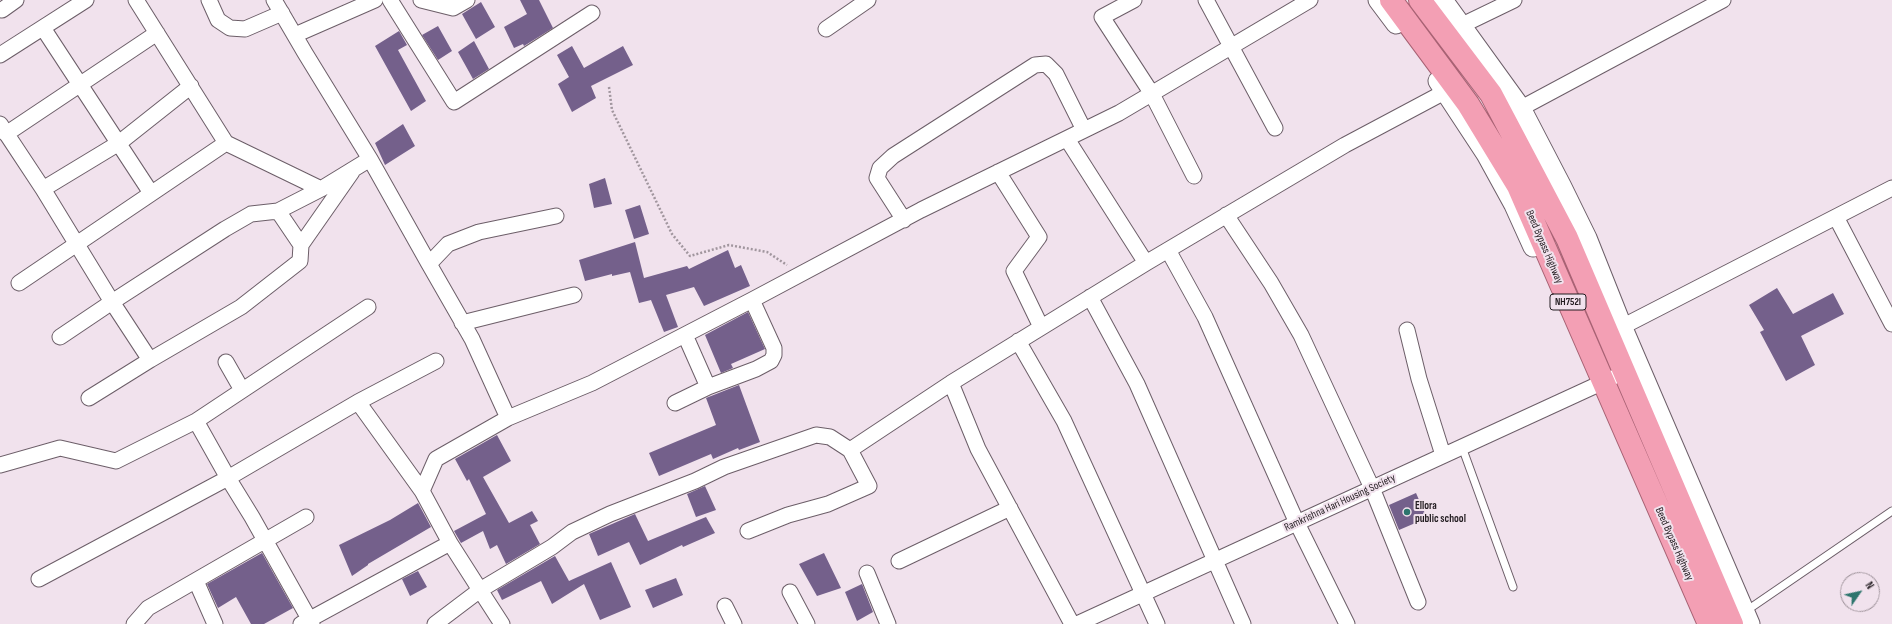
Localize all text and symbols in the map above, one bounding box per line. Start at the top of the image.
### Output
street label: Beed Bypass Highway [1523,208,1565,286]
road number: NH752I [1550,294,1586,310]
street label: Ramkrishna Hari Housing Society [1282,471,1398,535]
place label: Ellora public school [1415,499,1466,525]
street label: Beed Bypass Highway [1652,505,1696,583]
marker: Ellora public school [1402,507,1412,517]
north arrow [1840,572,1880,612]
text: N [1863,579,1877,592]

